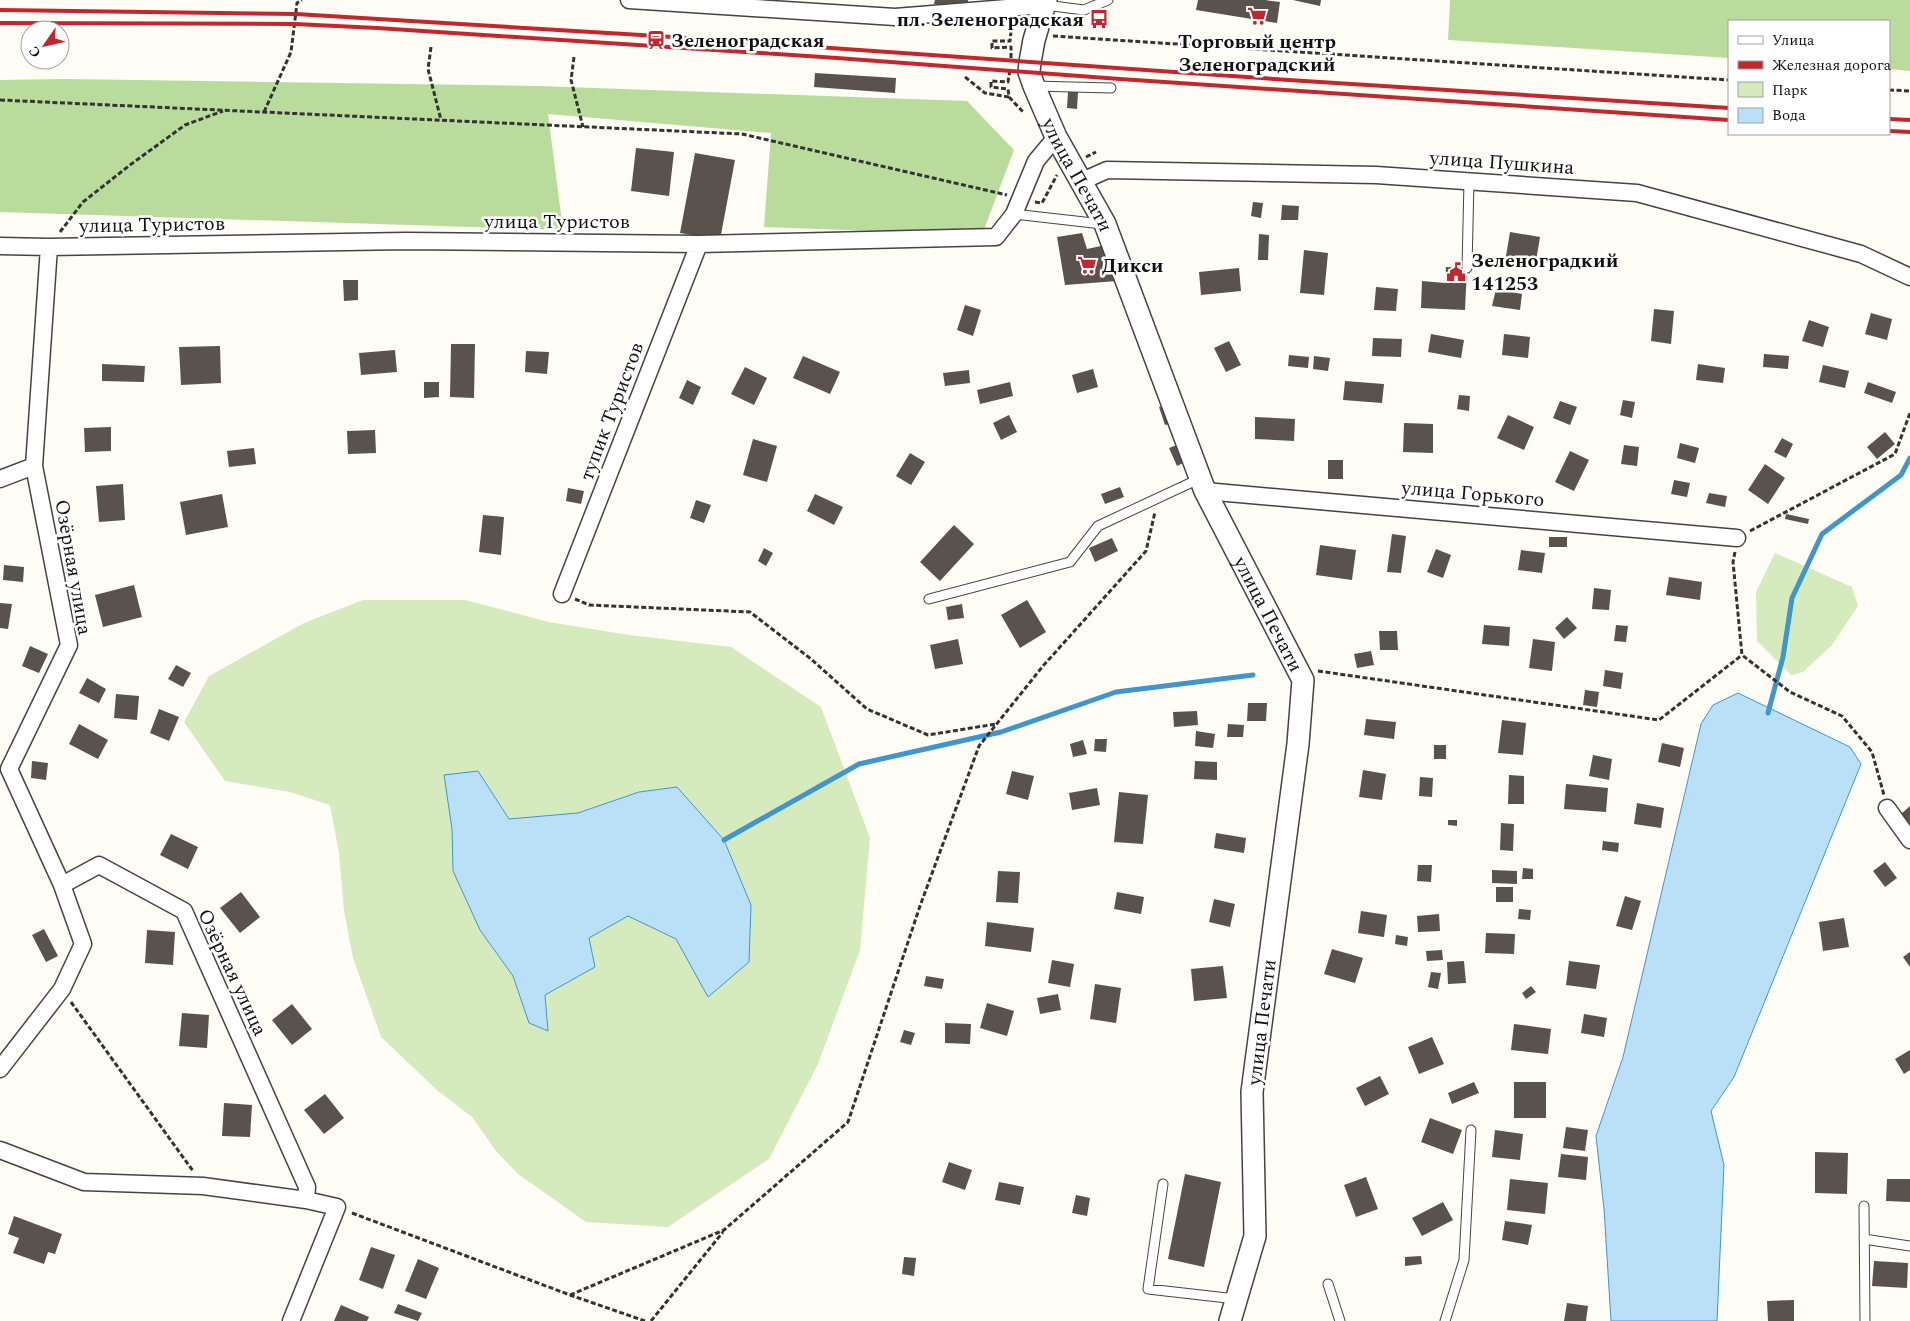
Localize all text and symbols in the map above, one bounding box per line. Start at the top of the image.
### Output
place label: пл. Зеленоградская [897,5,1084,35]
supermarket icon: Торговый центр Зеленоградский [1246,5,1268,27]
bus stop icon: пл. Зеленоградская [1088,8,1110,30]
north arrow [20,20,70,70]
legend [1728,20,1890,135]
place label: Зеленоградская [671,26,825,56]
place label: Торговый центр Зеленоградский [1178,27,1336,80]
station icon: Зеленоградская [645,29,667,51]
text: Улица [1772,29,1815,52]
text: С [23,42,46,62]
text: Железная дорога [1772,54,1892,77]
text: Парк [1772,79,1808,102]
text: Вода [1772,104,1806,127]
street label: улица Печати [1033,112,1121,236]
street label: улица Пушкина [1428,143,1575,183]
street label: улица Туристов [483,207,630,237]
street label: улица Туристов [78,209,225,241]
place label: Зеленоградкий 141253 [1471,246,1619,299]
place label: Дикси [1102,251,1164,281]
supermarket icon: Дикси [1076,254,1098,276]
public building icon: Зеленоградкий 141253 [1445,261,1467,283]
street label: тупик Туристов [572,338,652,485]
street label: улица Горького [1399,473,1546,515]
street label: Озёрная улица [46,497,100,638]
street label: улица Печати [1225,550,1310,678]
street label: Озёрная улица [189,904,275,1041]
street label: улица Печати [1239,957,1285,1088]

